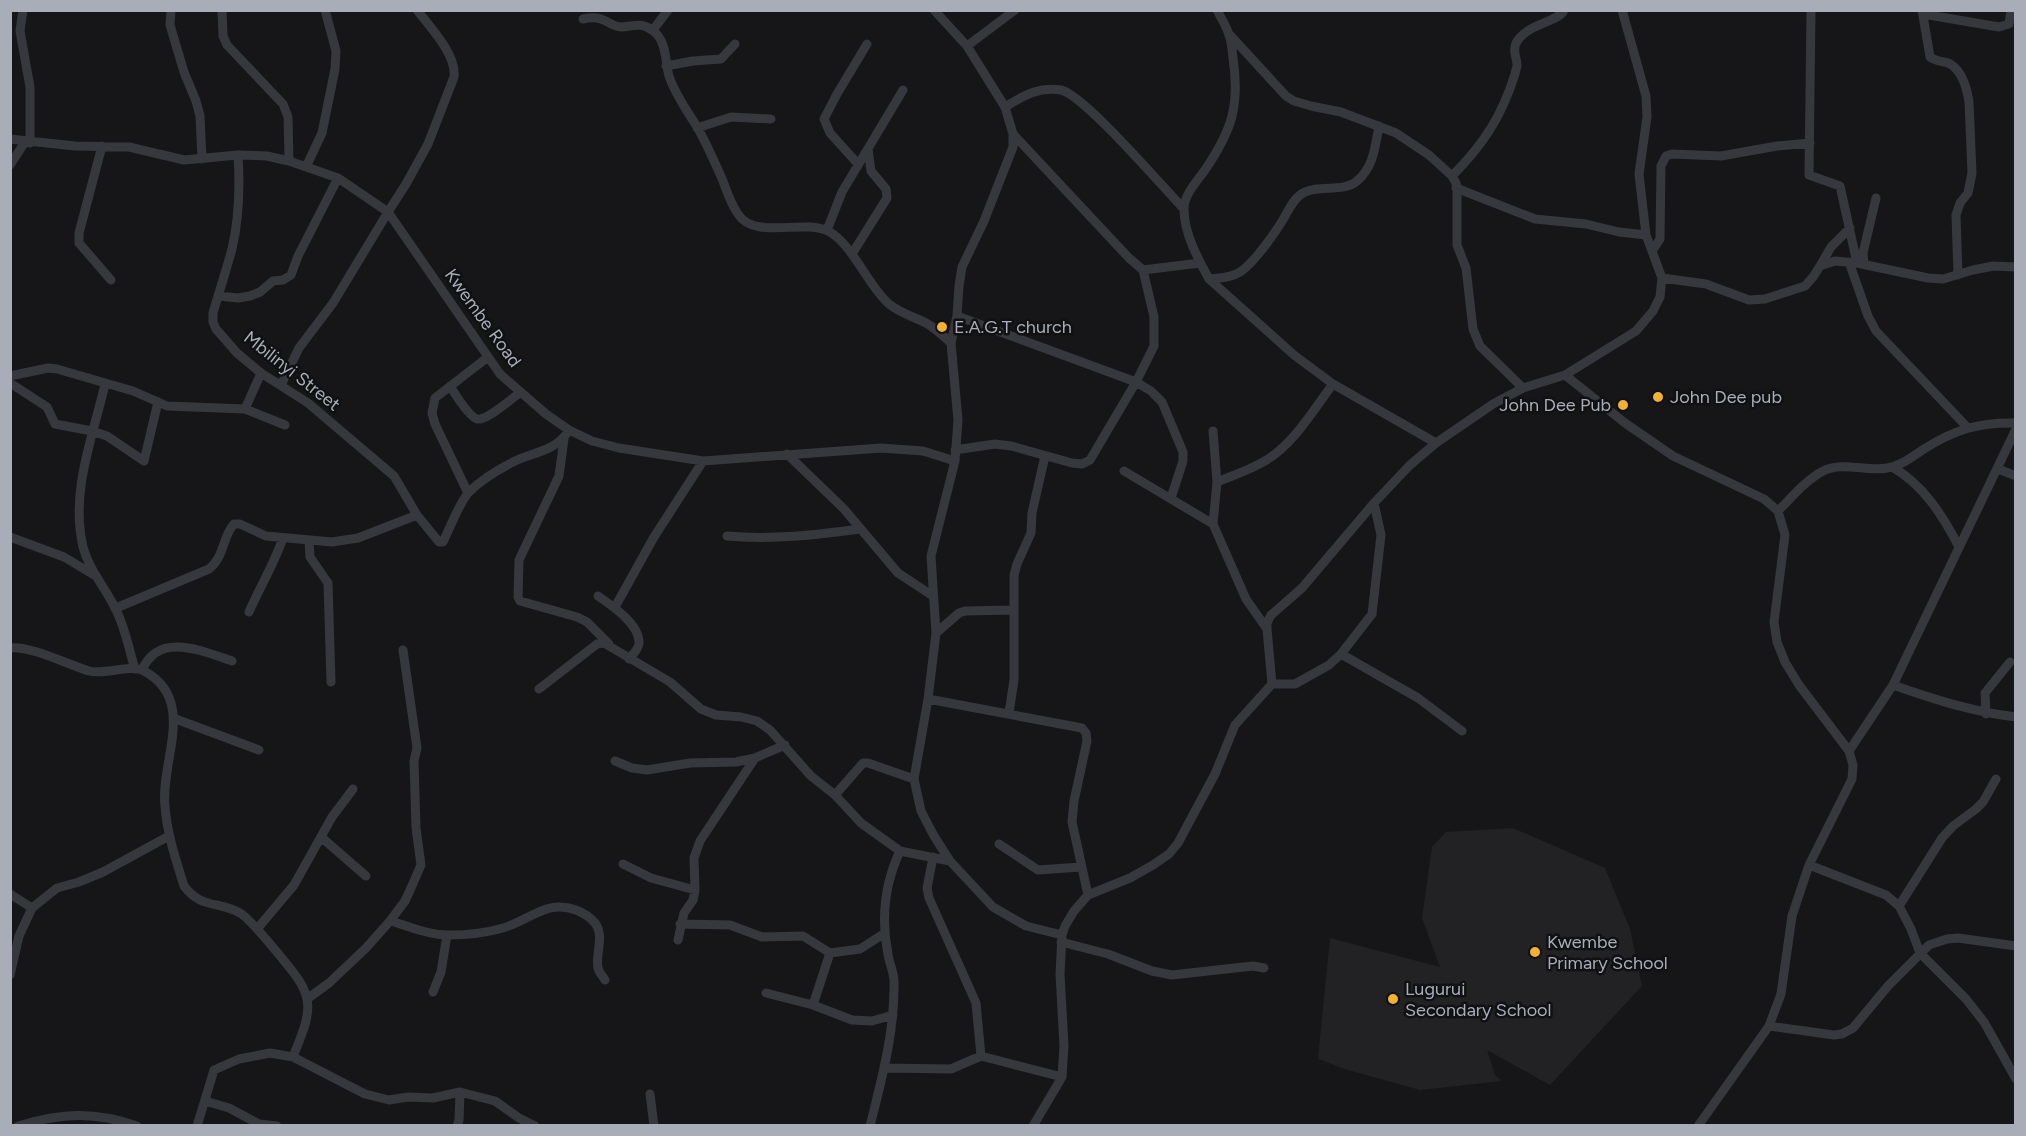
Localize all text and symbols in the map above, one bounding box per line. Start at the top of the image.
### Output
street label: Kwembe Road [440,265,526,371]
place label: E.A.G.T church [954,316,1072,338]
marker: E.A.G.T church [935,320,949,334]
street label: Mbilinyi Street [239,326,345,416]
place label: John Dee pub [1670,386,1782,408]
marker: John Dee pub [1651,390,1665,404]
place label: John Dee Pub [1499,394,1611,416]
marker: John Dee Pub [1616,398,1630,412]
place label: Kwembe Primary School [1547,931,1668,974]
marker: Kwembe Primary School [1528,945,1542,959]
place label: Lugurui Secondary School [1405,978,1552,1021]
marker: Lugurui Secondary School [1386,992,1400,1006]

